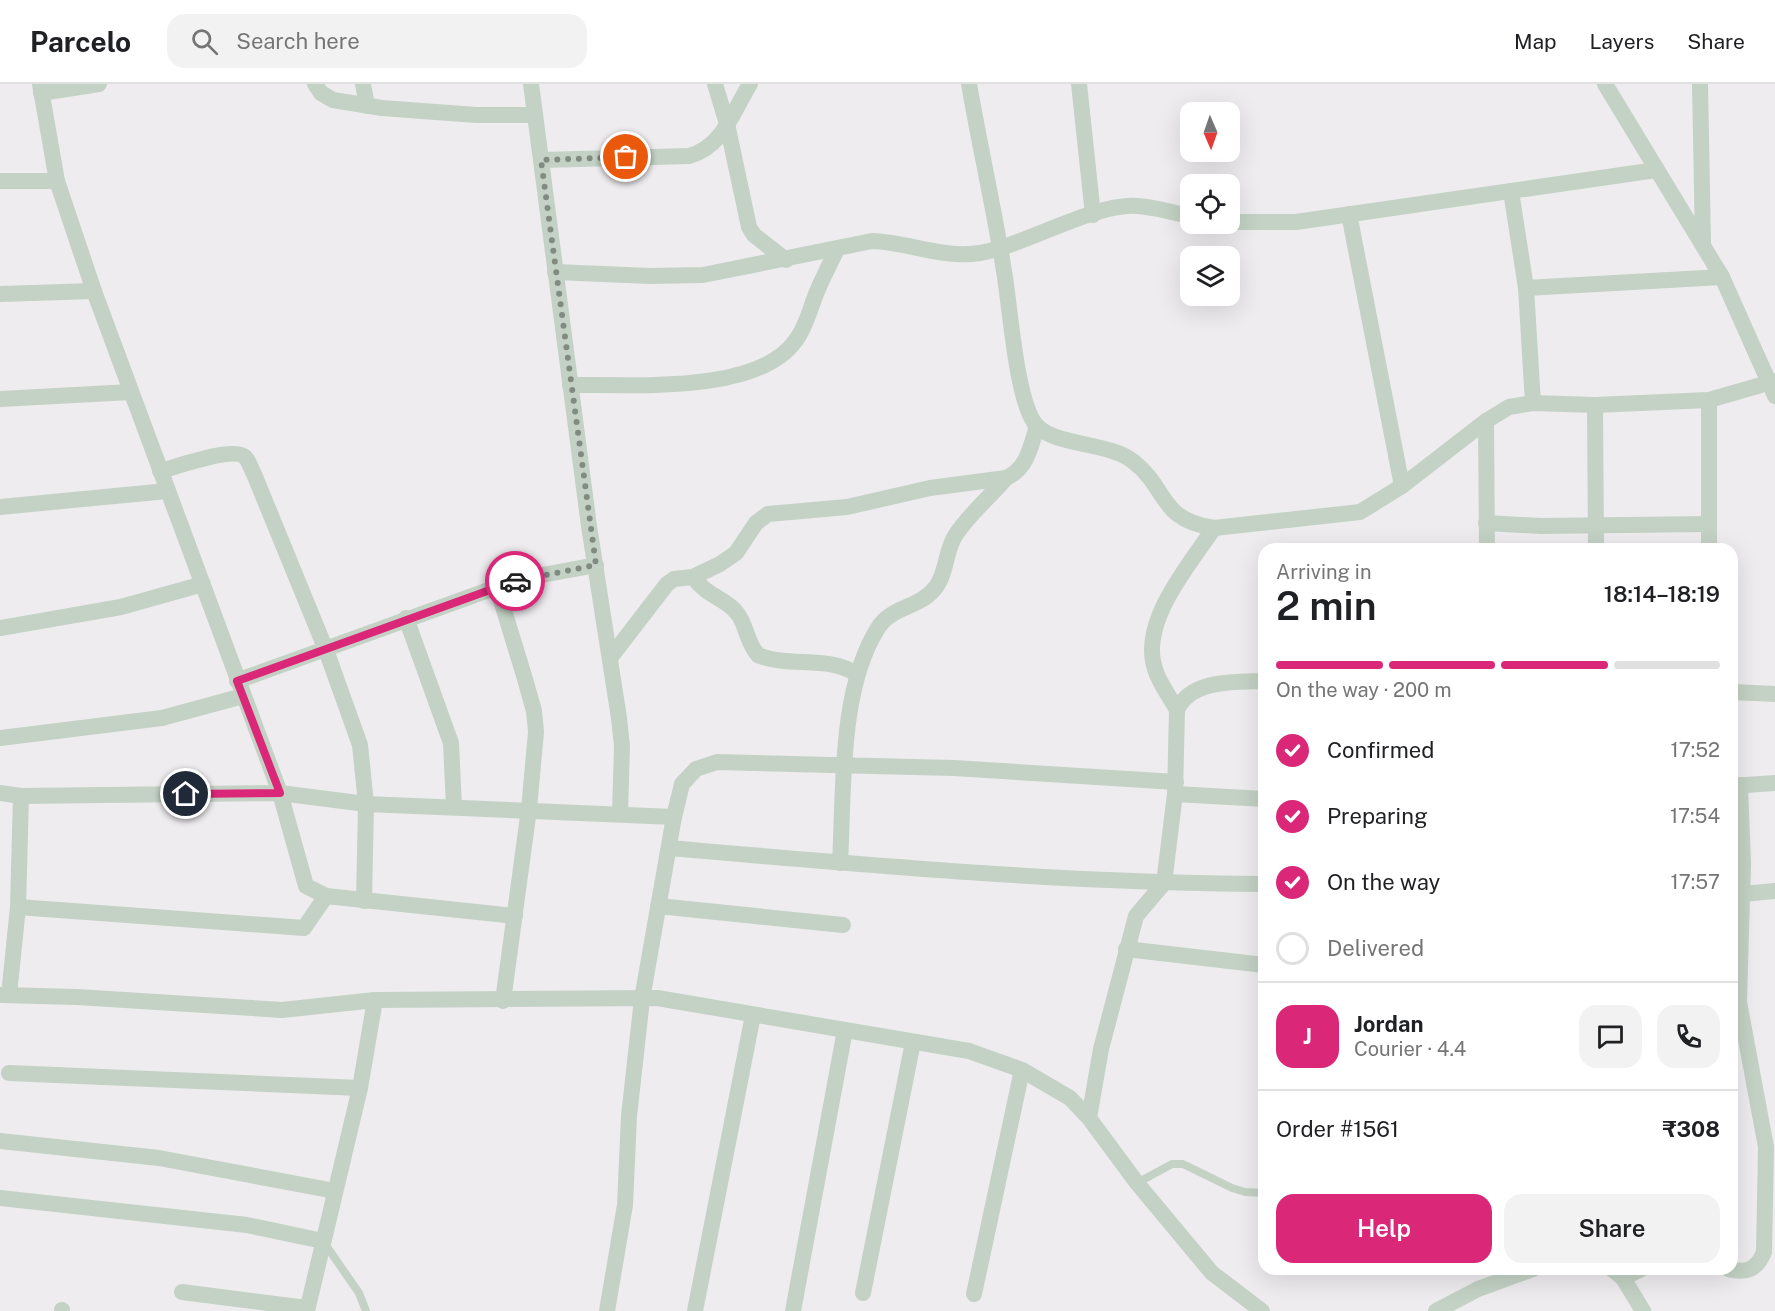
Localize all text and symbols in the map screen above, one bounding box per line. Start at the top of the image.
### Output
search box [167,14,587,68]
text: Parcelo [30,25,131,58]
icon: search [188,25,221,58]
text: Search here [236,28,360,54]
text: Map [1514,29,1557,54]
text: Layers [1590,29,1654,54]
text: Share [1687,29,1745,54]
north arrow [1180,102,1240,162]
map controls [1180,102,1240,306]
pin [600,131,651,182]
icon: bag [609,140,642,173]
button: locate [1180,174,1240,234]
button: layers [1180,246,1240,306]
courier [485,551,545,611]
text: Arriving in [1276,560,1371,584]
icon: car [499,565,532,598]
text: 18:14–18:19 [1604,581,1720,607]
text: 2 min [1276,583,1377,629]
text: On the way · 200 m [1276,678,1452,702]
icon: check [1276,734,1309,767]
text: Confirmed [1327,737,1434,763]
text: 17:52 [1671,738,1720,762]
pin [160,768,211,819]
icon: home [169,777,202,810]
icon: check [1276,800,1309,833]
text: Preparing [1327,803,1428,829]
text: 17:54 [1670,804,1720,828]
icon: check [1276,866,1309,899]
text: On the way [1327,869,1440,895]
text: 17:57 [1671,870,1720,894]
text: Delivered [1327,935,1424,961]
button: chat [1579,1005,1642,1068]
button: phone [1657,1005,1720,1068]
text: Jordan [1354,1011,1423,1037]
text: J [1303,1023,1312,1049]
text: Courier · 4.4 [1354,1037,1466,1061]
text: Order #1561 [1276,1116,1399,1142]
text: ₹308 [1662,1116,1720,1142]
button: Help [1276,1194,1492,1263]
button: Share [1504,1194,1720,1263]

